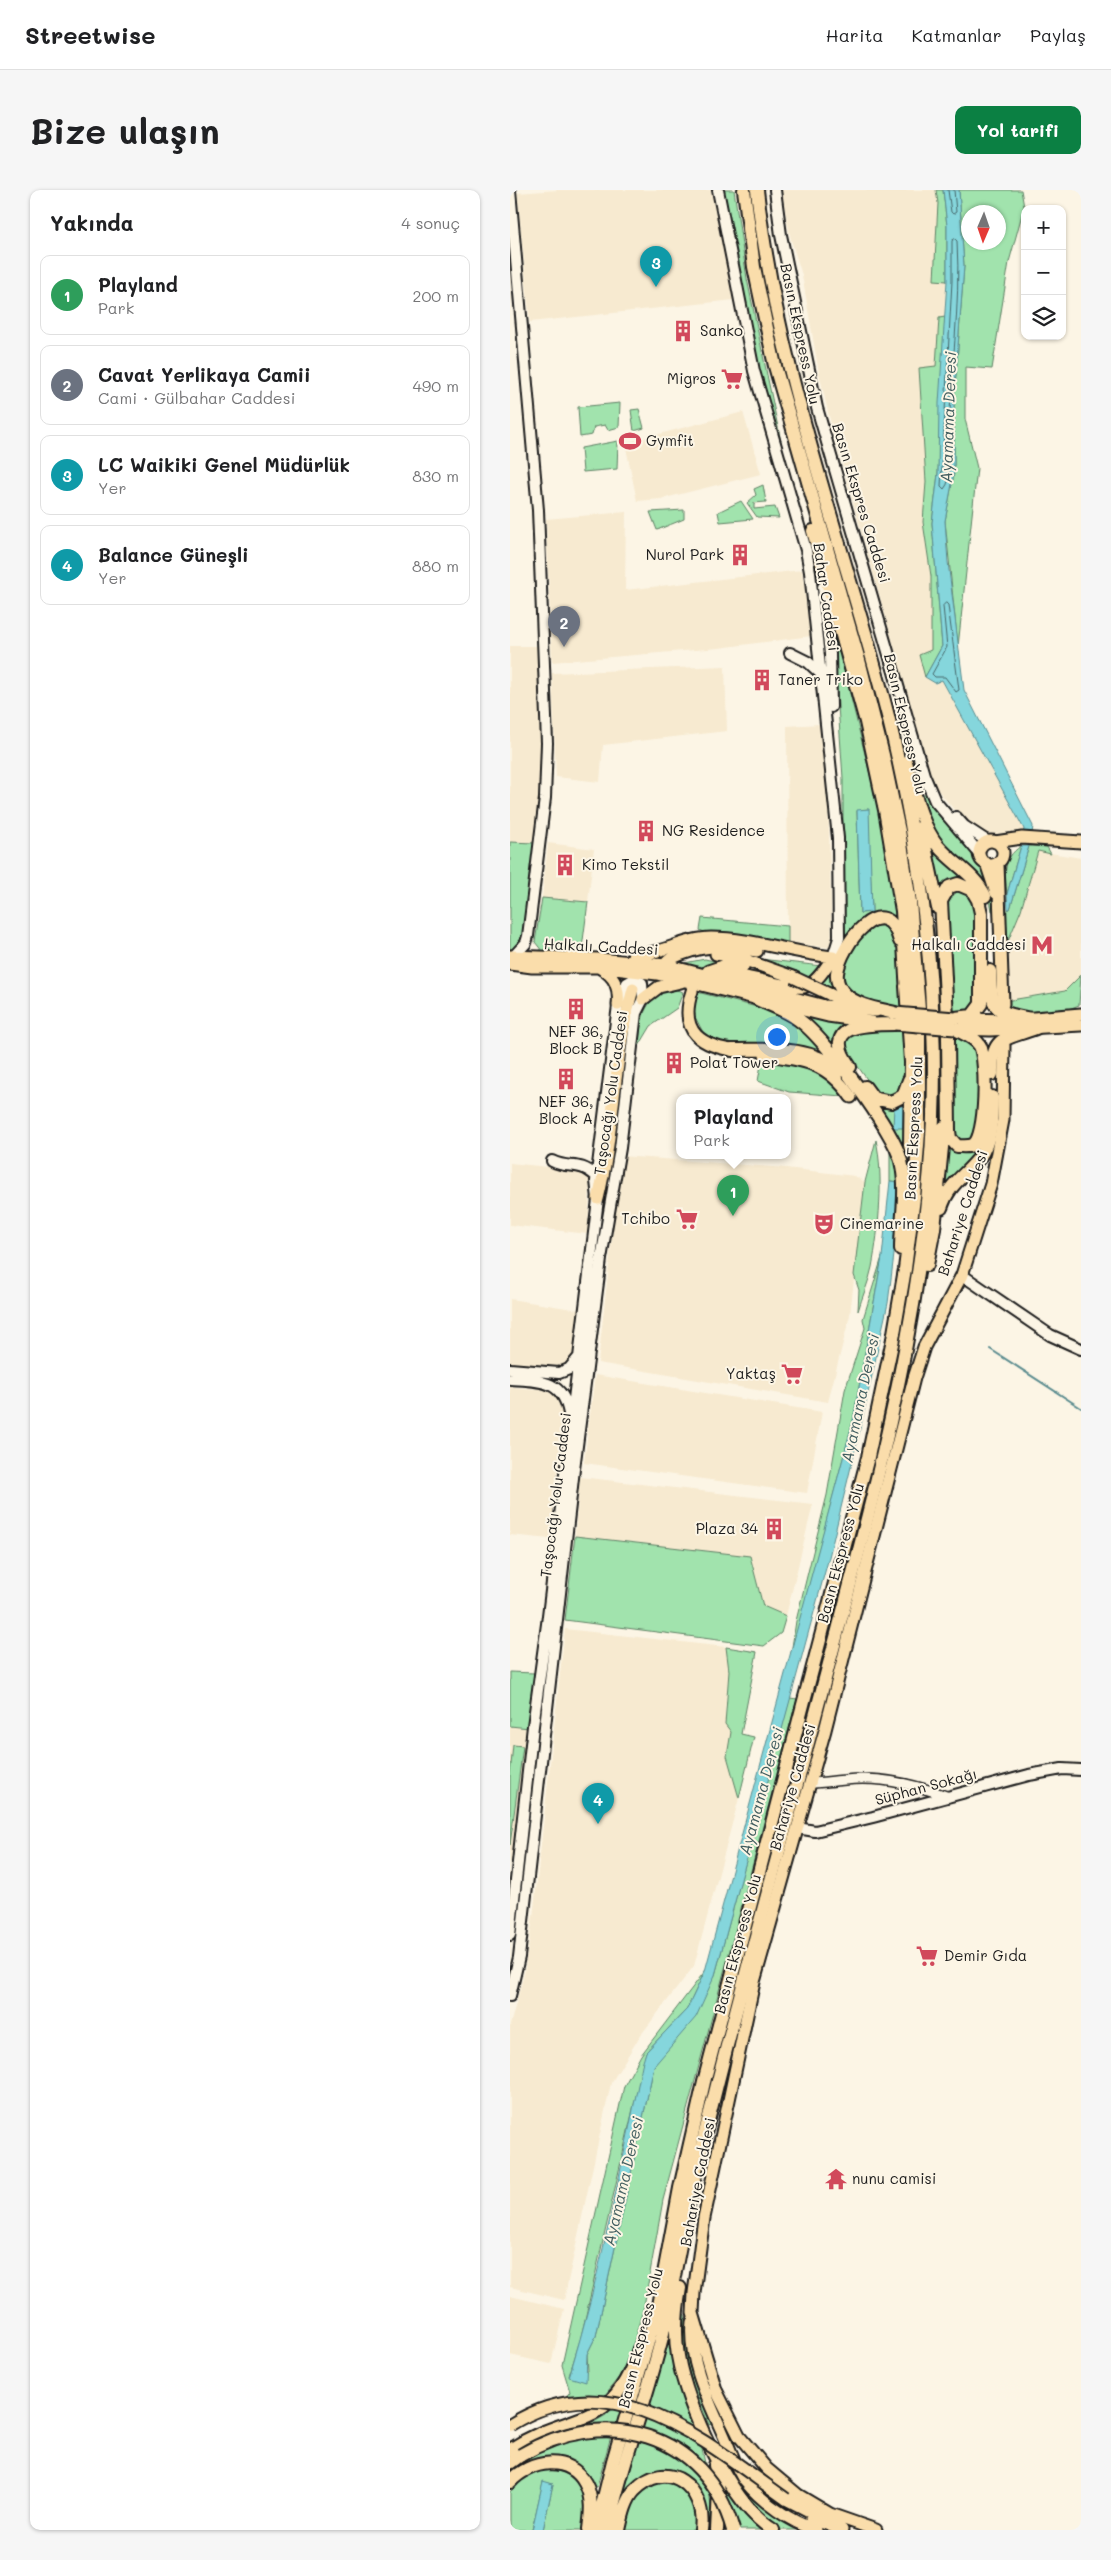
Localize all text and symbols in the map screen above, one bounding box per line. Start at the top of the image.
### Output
text: Streetwise [25,19,155,50]
text: Harita [826,23,884,47]
text: Katmanlar [912,23,1002,47]
text: Paylaş [1030,23,1086,47]
button: Yol tarifi [955,106,1081,154]
text: Bize ulaşın [30,107,220,153]
north arrow [961,205,1006,250]
map controls [1021,205,1066,340]
button: + [1021,205,1066,250]
text: Yakında [50,209,134,236]
text: 4 sonuç [401,212,460,233]
pin: 3 [640,246,672,287]
button: − [1021,250,1066,295]
street label: Basın Ekspress Yolu [776,261,826,406]
text: Playland [98,272,178,297]
text: 1 [63,285,71,306]
text: 200 m [412,285,459,306]
button: layers [1021,295,1066,340]
text: Park [98,297,134,318]
building icon: Sanko [670,318,696,344]
place label: Sanko [700,320,743,340]
water label: Ayamama Deresi [935,351,960,483]
text: Cavat Yerlikaya Camii [98,362,311,387]
supermarket icon: Migros [719,366,745,392]
place label: Migros [667,368,716,388]
text: 2 [63,375,71,396]
text: 490 m [412,375,459,396]
text: Cami · Gülbahar Caddesi [98,387,295,408]
street label: Basın Ekspres Caddesi [828,420,896,585]
sports icon: Gymfit [617,428,643,454]
place label: Gymfit [646,430,694,450]
text: LC Waikiki Genel Müdürlük [98,452,350,477]
text: 3 [62,465,72,486]
text: 830 m [412,465,459,486]
text: Yer [98,477,126,498]
street label: Bahar Caddesi [809,541,844,652]
text: Balance Güneşli [98,542,249,567]
building icon: Nurol Park [727,542,753,568]
place label: Nurol Park [646,544,724,564]
text: 4 [62,555,72,576]
text: 880 m [412,555,459,576]
text: Yer [98,567,126,588]
pin: 2 [548,606,580,647]
street label: Basın Ekspress Yolu [880,651,932,796]
building icon: Taner Triko [749,667,775,693]
place label: Taner Triko [778,669,863,689]
building icon: NG Residence [633,818,659,844]
place label: NG Residence [662,820,765,840]
building icon: Kimo Tekstil [552,852,578,878]
place label: Kimo Tekstil [582,854,669,874]
metro station icon: Halkalı Caddesi [1029,932,1055,958]
street label: Halkalı Caddesi [543,933,659,959]
place label: Halkalı Caddesi [911,934,1026,954]
building icon: NEF 36, Block B [563,996,589,1022]
street label: Taşocağı Yolu Caddesi [589,1009,631,1176]
place label: NEF 36, Block B [548,1021,604,1058]
your location [764,1024,790,1050]
building icon: Polat Tower [661,1050,687,1076]
place label: Polat Tower [690,1052,778,1072]
street label: Basın Ekspress Yolu [899,1056,927,1200]
building icon: NEF 36, Block A [553,1066,579,1092]
place label: NEF 36, Block A [538,1091,594,1128]
popup [676,1094,791,1159]
text: Playland [694,1104,773,1129]
text: Park [694,1129,730,1150]
street label: Bahariye Caddesi [932,1147,992,1278]
pin: 1 [717,1175,749,1216]
supermarket icon: Tchibo [674,1206,700,1232]
place label: Tchibo [621,1208,670,1228]
theatre icon: Cinemarine [811,1211,837,1237]
place label: Cinemarine [840,1213,924,1233]
water label: Ayamama Deresi [836,1331,883,1464]
supermarket icon: Yaktaş [779,1361,805,1387]
place label: Yaktaş [726,1363,776,1383]
street label: Taşocağı Yolu Caddesi [535,1411,575,1578]
street label: Basın Ekspress Yolu [812,1481,868,1625]
building icon: Plaza 34 [761,1516,787,1542]
place label: Plaza 34 [696,1518,758,1538]
street label: Bahariye Caddesi [764,1721,820,1852]
water label: Ayamama Deresi [733,1725,788,1857]
street label: Süphan Sokağı [872,1763,979,1809]
pin: 4 [582,1783,614,1824]
street label: Basın Ekspress Yolu [709,1872,765,2016]
supermarket icon: Demir Gıda [914,1943,940,1969]
place label: Demir Gıda [944,1945,1027,1965]
water label: Ayamama Deresi [597,2114,648,2247]
street label: Bahariye Caddesi [675,2116,719,2248]
temple icon: nunu camisi [823,2166,849,2192]
place label: nunu camisi [852,2168,936,2188]
street label: Basın Ekspress Yolu [613,2266,667,2410]

